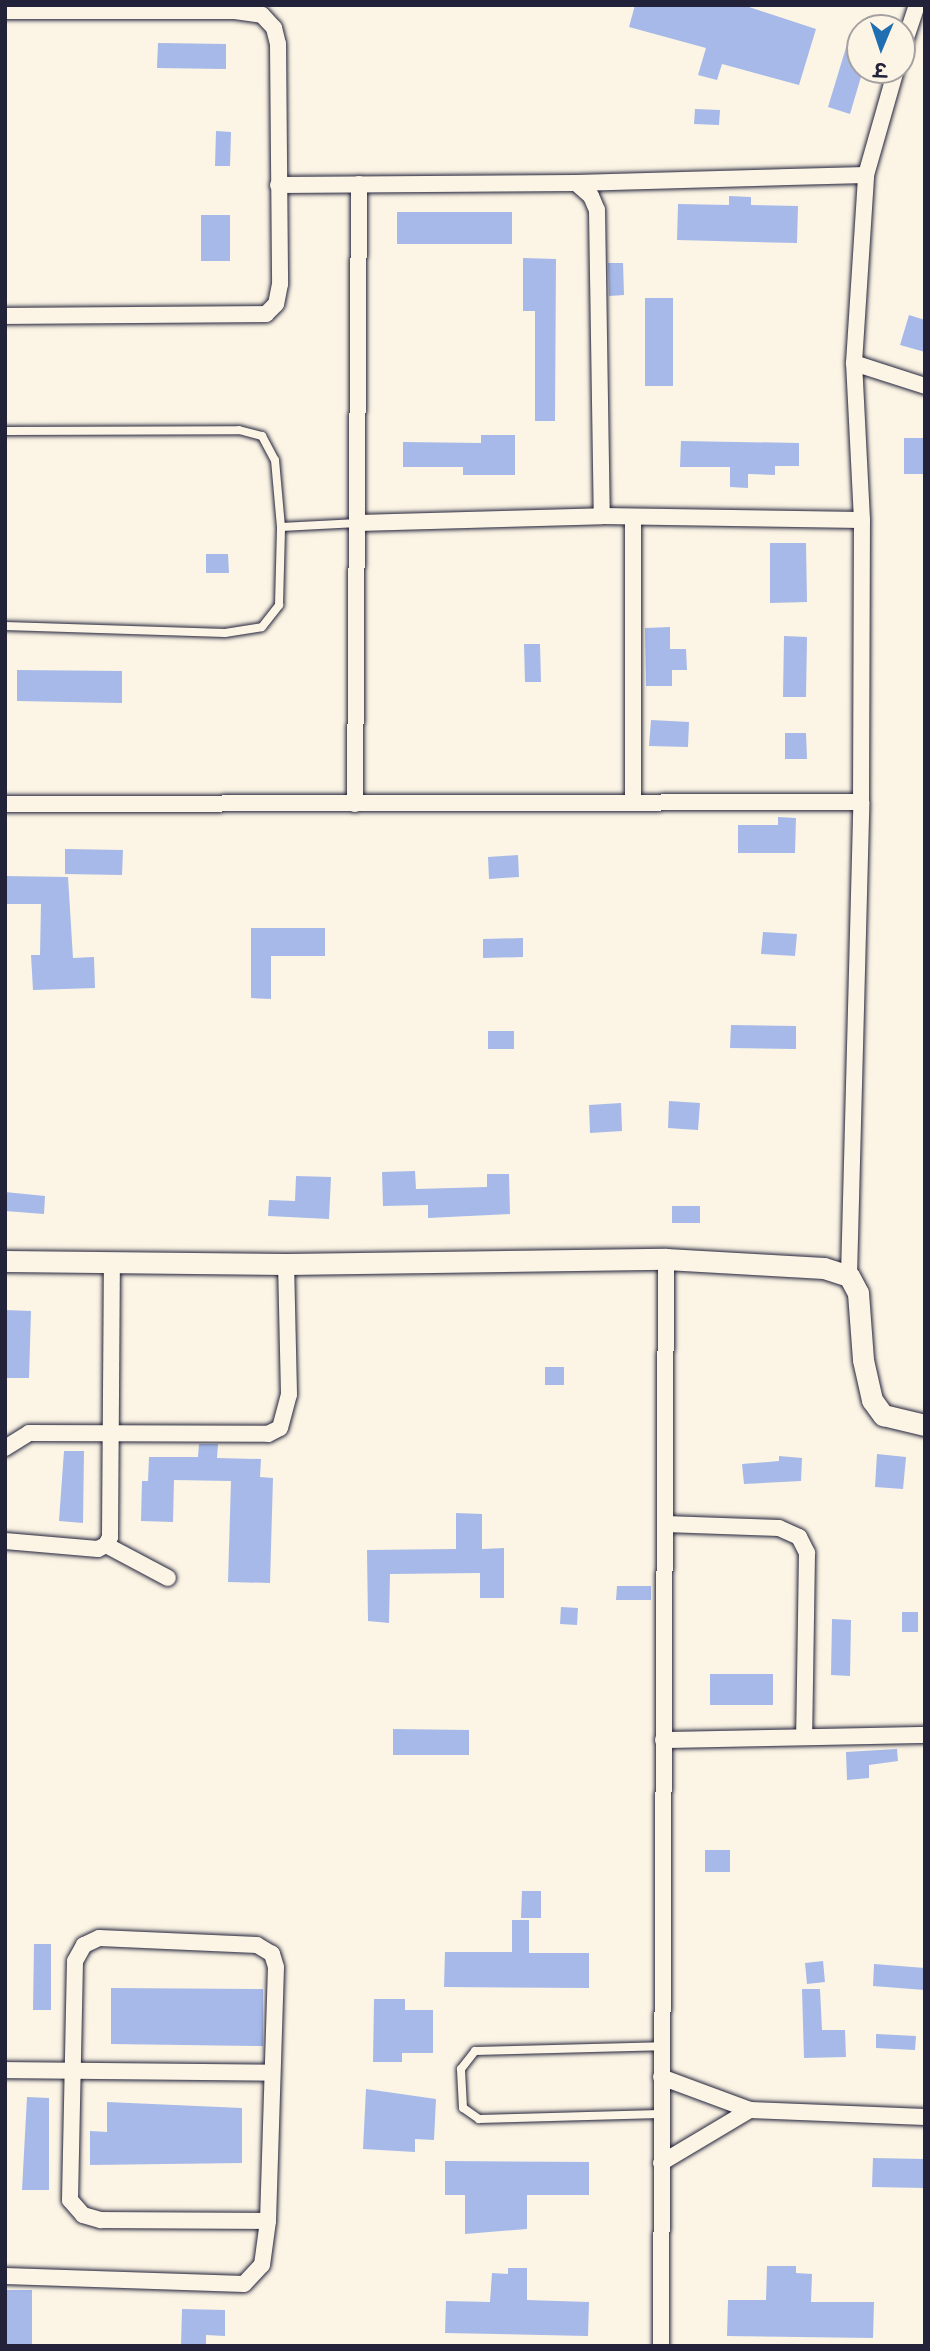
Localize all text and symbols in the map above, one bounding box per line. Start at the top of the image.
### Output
north arrow [846,14,916,84]
text: उ [874,57,887,80]

